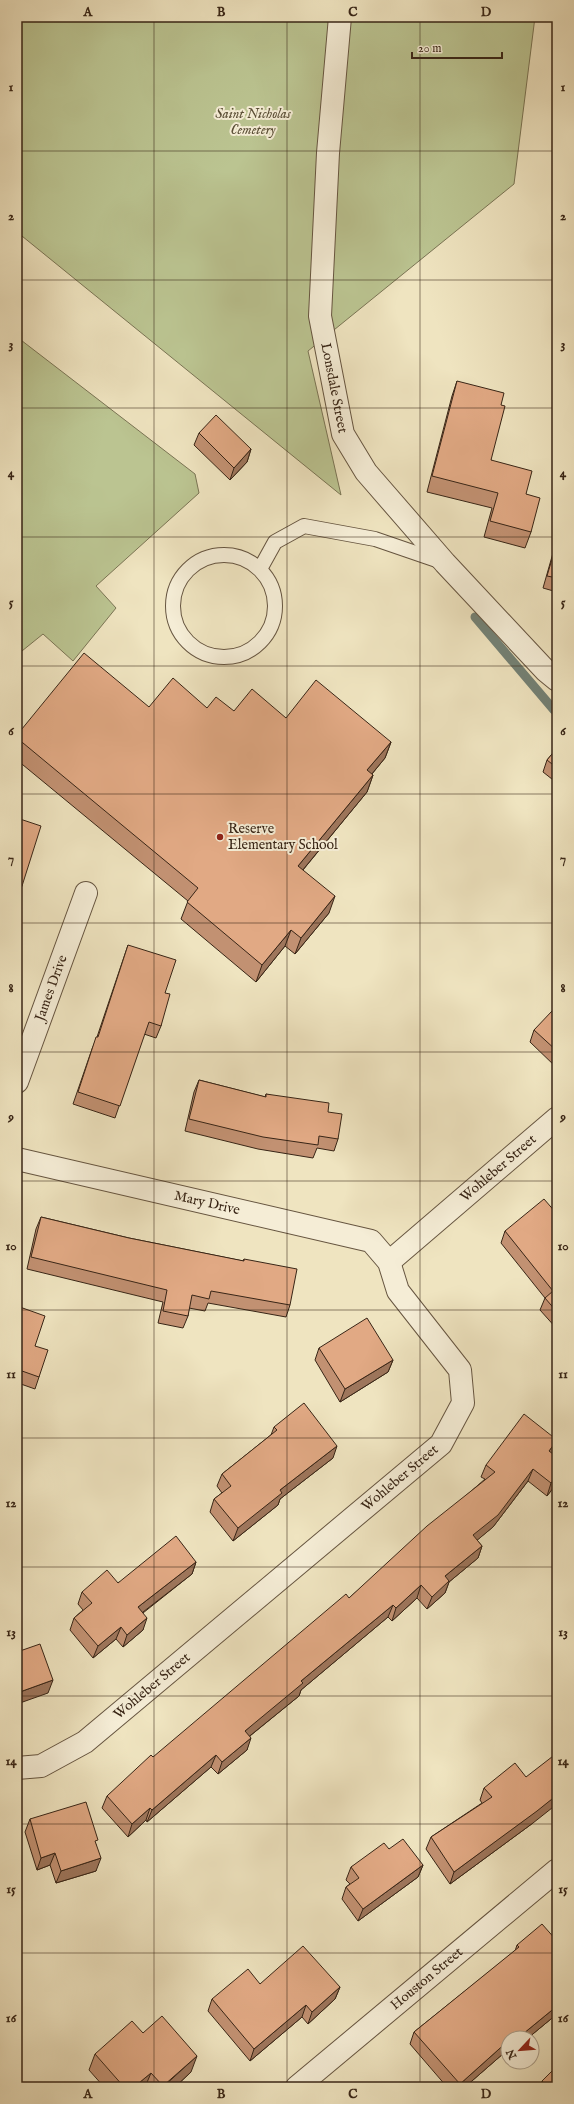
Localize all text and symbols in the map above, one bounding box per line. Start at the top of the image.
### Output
text: A [83,4,94,21]
text: B [217,4,226,21]
text: C [348,4,358,21]
text: D [481,4,492,21]
scale bar [412,34,502,60]
text: 20 m [418,41,441,56]
text: 1 [9,79,14,96]
text: 1 [561,79,566,96]
park label: Saint Nicholas Cemetery [215,105,292,139]
text: 2 [8,208,14,225]
text: 2 [560,208,566,225]
text: 3 [9,336,14,353]
text: 3 [561,336,566,353]
street label: Lonsdale Street [316,341,352,435]
text: 4 [8,465,15,482]
text: 4 [560,465,567,482]
text: 5 [9,594,14,611]
text: 5 [561,594,566,611]
text: 6 [8,723,14,740]
text: 6 [560,723,566,740]
place label: Reserve Elementary School [228,820,338,854]
marker: Reserve Elementary School [215,832,225,842]
text: 7 [8,851,14,868]
text: 7 [560,851,566,868]
street label: James Drive [30,952,72,1026]
text: 8 [8,980,14,997]
text: 8 [560,980,566,997]
text: 9 [7,1109,14,1126]
text: 9 [559,1109,566,1126]
street label: Wohleber Street [457,1130,540,1206]
street label: Mary Drive [172,1187,242,1219]
text: 10 [5,1238,17,1255]
text: 10 [557,1238,569,1255]
text: 11 [6,1366,16,1383]
text: 11 [558,1366,568,1383]
street label: Wohleber Street [358,1441,442,1515]
text: 12 [6,1495,16,1512]
text: 12 [558,1495,568,1512]
text: 13 [6,1624,16,1641]
text: 13 [558,1624,568,1641]
street label: Wohleber Street [110,1649,194,1723]
text: 14 [5,1753,17,1770]
text: 14 [557,1753,569,1770]
text: 15 [6,1881,16,1898]
text: 15 [558,1881,568,1898]
street label: Houston Street [387,1943,467,2014]
text: 16 [6,2010,17,2027]
text: 16 [558,2010,569,2027]
north arrow [500,2030,540,2070]
text: N [503,2046,521,2062]
text: A [83,2086,94,2103]
text: B [217,2086,226,2103]
text: C [348,2086,358,2103]
text: D [481,2086,492,2103]

